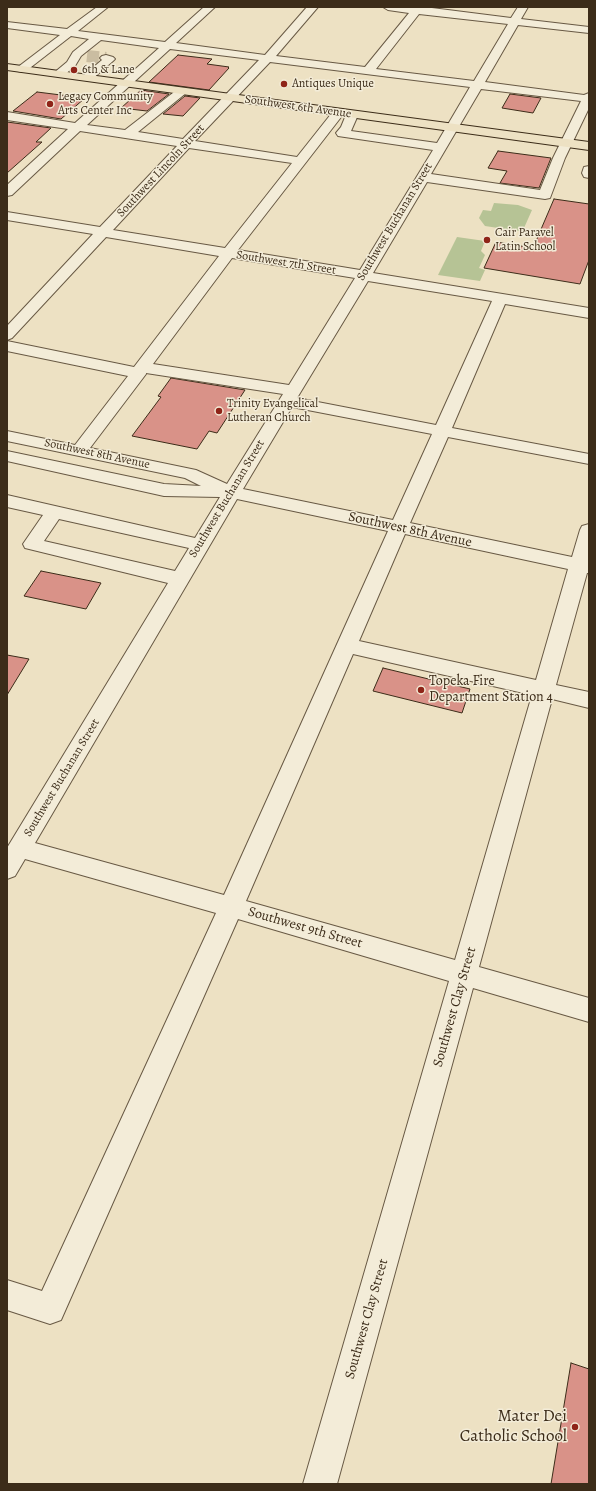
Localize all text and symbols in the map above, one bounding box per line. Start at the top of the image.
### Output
place label: 6th & Lane [82,63,135,77]
marker: 6th & Lane [69,65,79,75]
place label: Antiques Unique [292,77,374,91]
marker: Antiques Unique [279,79,289,89]
place label: Legacy Community Arts Center Inc [58,90,153,118]
street label: Southwest 6th Avenue [244,92,352,122]
marker: Legacy Community Arts Center Inc [45,99,55,109]
street label: Southwest Lincoln Street [114,122,208,220]
street label: Southwest Buchanan Street [354,160,436,284]
place label: Cair Paravel Latin School [495,226,555,254]
marker: Cair Paravel Latin School [482,235,492,245]
street label: Southwest 7th Street [235,248,337,278]
place label: Trinity Evangelical Lutheran Church [227,397,318,425]
marker: Trinity Evangelical Lutheran Church [214,406,224,416]
street label: Southwest 8th Avenue [43,436,151,472]
street label: Southwest Buchanan Street [186,437,268,561]
street label: Southwest 8th Avenue [347,509,473,551]
place label: Topeka Fire Department Station 4 [429,674,553,706]
marker: Topeka Fire Department Station 4 [416,685,426,695]
street label: Southwest Buchanan Street [21,716,103,840]
street label: Southwest 9th Street [246,904,364,952]
street label: Southwest Clay Street [430,945,480,1069]
street label: Southwest Clay Street [342,1257,392,1381]
place label: Mater Dei Catholic School [460,1407,567,1447]
marker: Mater Dei Catholic School [570,1422,580,1432]

